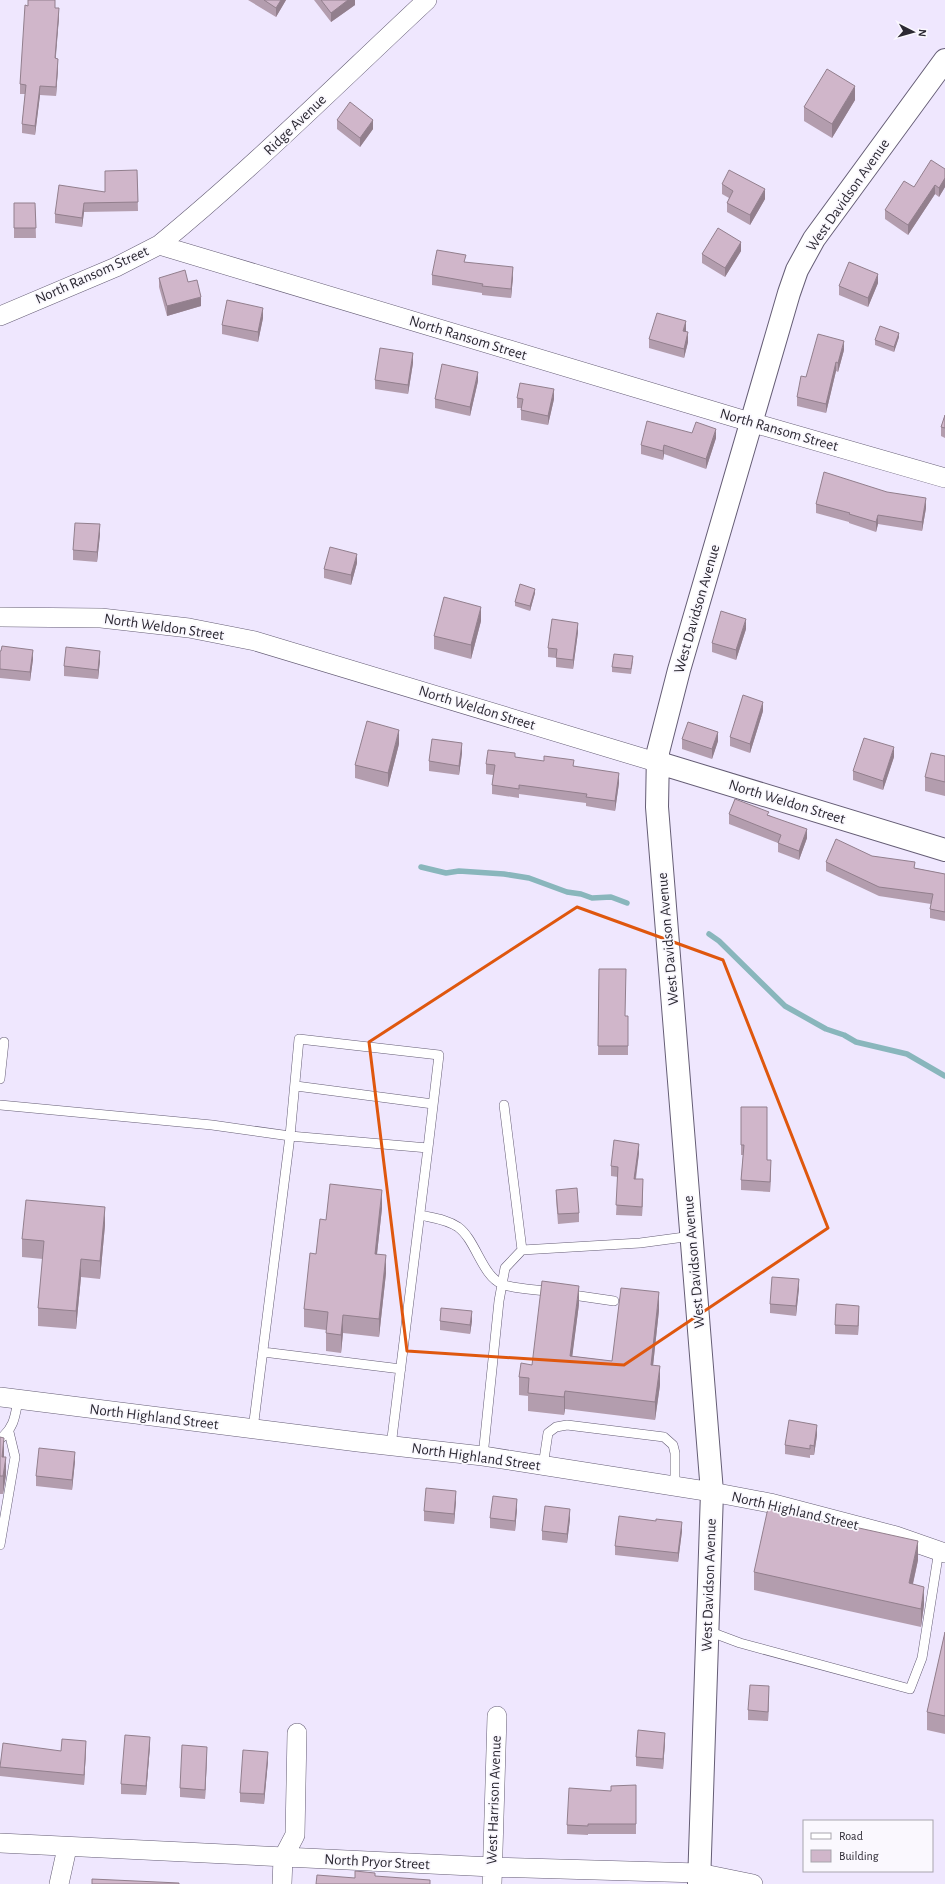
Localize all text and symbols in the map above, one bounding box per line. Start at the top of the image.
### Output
north arrow [893,12,933,52]
text: N [917,29,928,37]
street label: Ridge Avenue [261,92,329,158]
street label: West Davidson Avenue [804,136,892,254]
street label: North Ransom Street [33,243,151,307]
street label: North Ransom Street [407,313,529,363]
street label: North Ransom Street [718,406,840,454]
street label: West Davidson Avenue [671,543,723,675]
street label: North Weldon Street [103,611,225,643]
street label: North Weldon Street [417,683,537,733]
street label: North Weldon Street [727,777,847,827]
street label: West Davidson Avenue [655,872,681,1006]
street label: West Davidson Avenue [681,1195,707,1329]
street label: North Highland Street [89,1402,220,1432]
street label: North Highland Street [411,1441,542,1473]
street label: North Highland Street [730,1489,860,1533]
street label: West Davidson Avenue [699,1518,719,1652]
street label: West Harrison Avenue [484,1735,504,1865]
legend [803,1820,933,1872]
text: Road [839,1830,863,1842]
text: Building [839,1850,879,1862]
street label: North Pryor Street [324,1852,430,1872]

